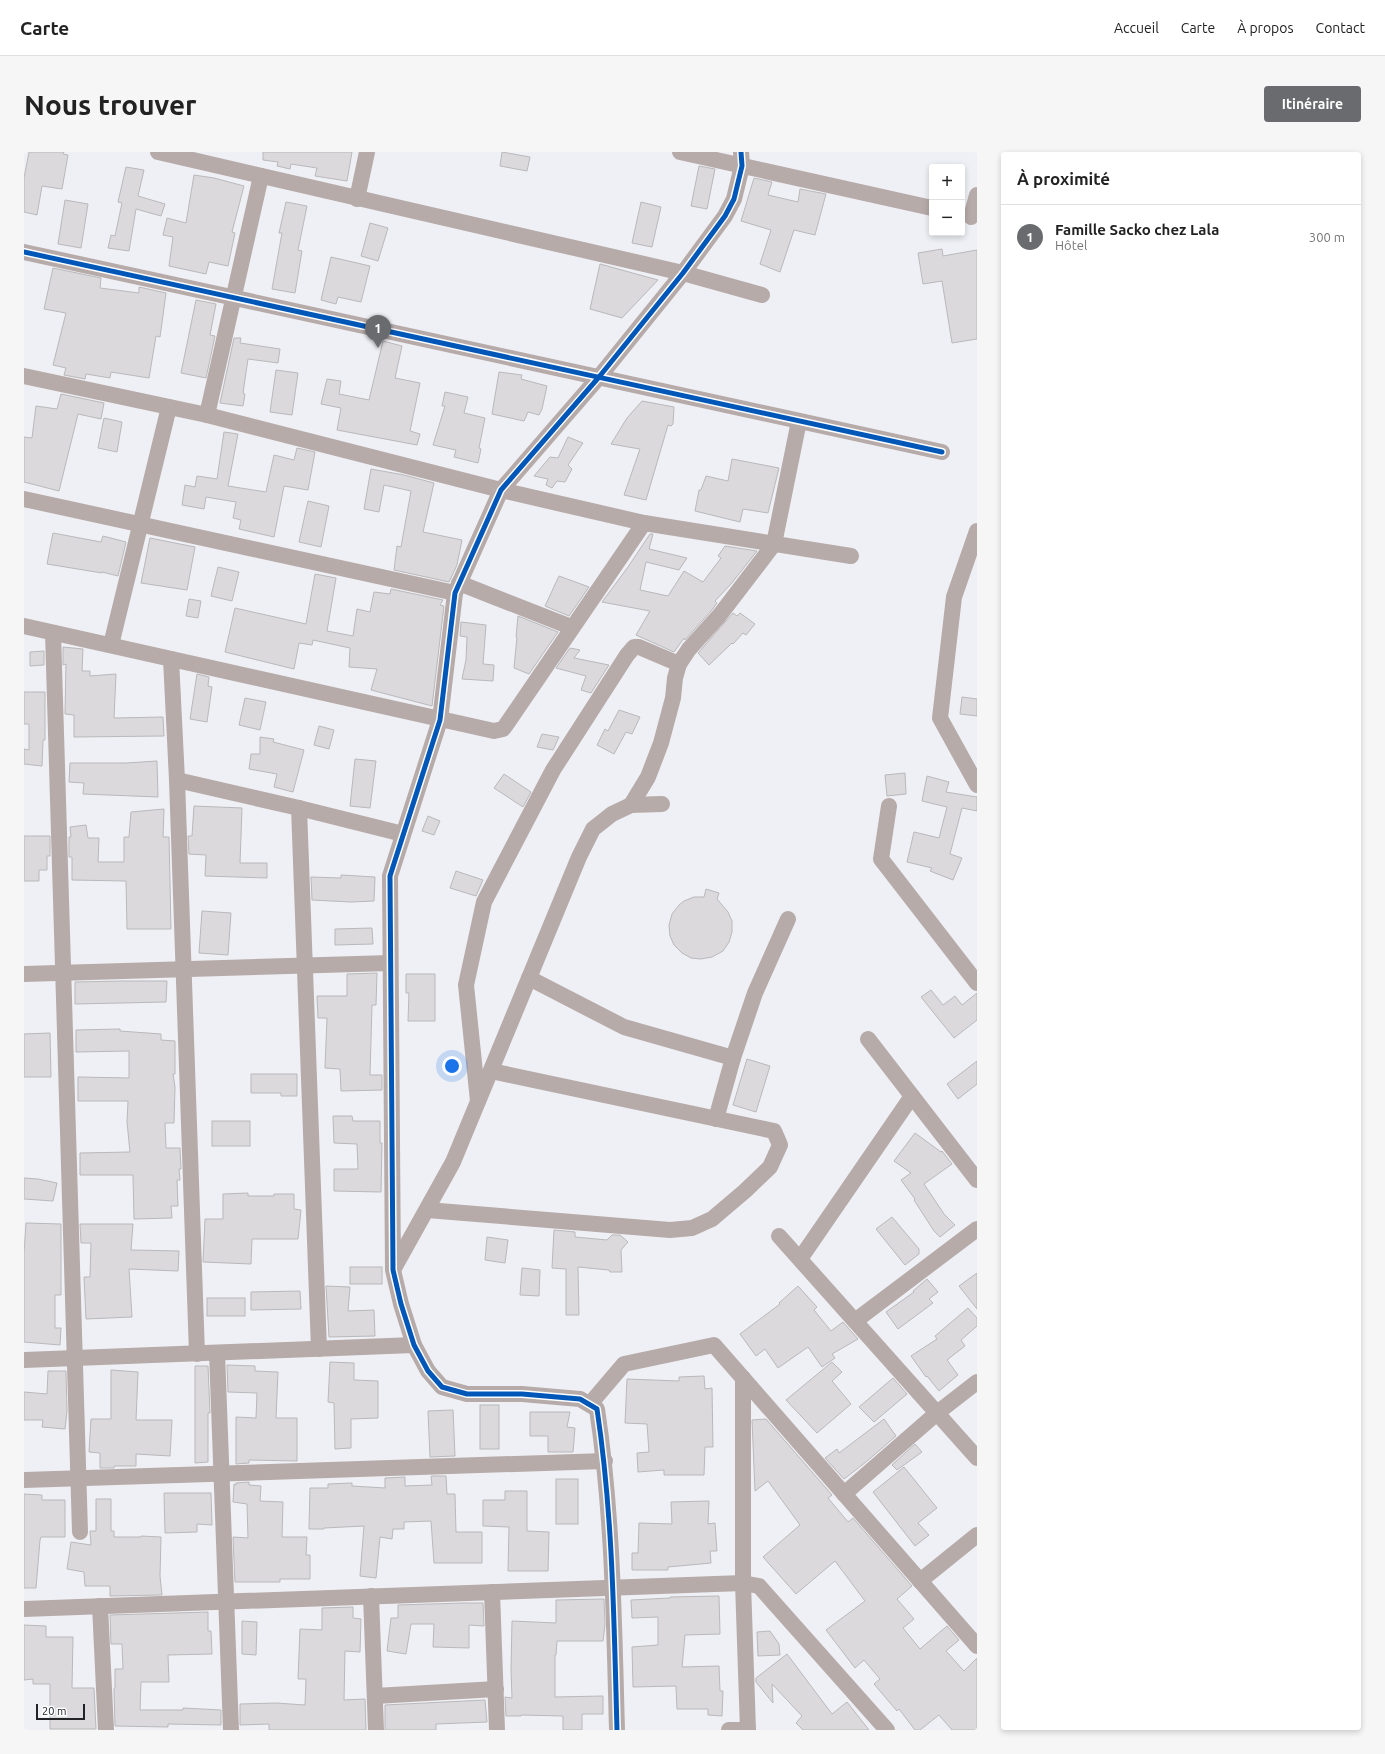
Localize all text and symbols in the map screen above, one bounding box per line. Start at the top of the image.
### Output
text: Carte [20,17,69,39]
text: Accueil [1114,20,1159,36]
text: Carte [1181,20,1215,36]
text: À propos [1237,20,1294,36]
text: Contact [1316,20,1365,36]
button: Itinéraire [1264,86,1361,122]
text: Nous trouver [24,89,197,120]
map controls [929,164,965,236]
button: + [929,164,965,200]
text: À proximité [1017,169,1110,188]
button: − [929,200,965,236]
text: Famille Sacko chez Lala [1055,221,1219,238]
text: 1 [1026,230,1034,244]
text: 300 m [1309,230,1345,244]
text: Hôtel [1055,238,1087,252]
pin: 1 [365,315,391,348]
your location [442,1056,462,1076]
scale bar [36,1702,85,1721]
text: 20 m [42,1705,66,1717]

